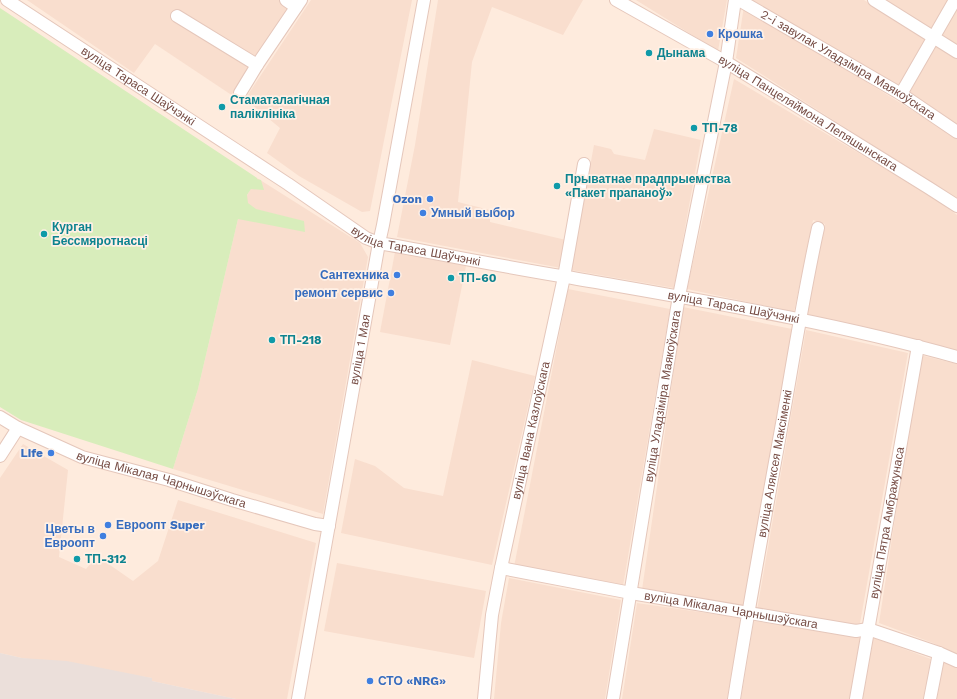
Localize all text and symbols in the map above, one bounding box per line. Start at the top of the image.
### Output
street label: 2-і завулак Уладзіміра Маякоўскага [758,7,939,123]
place label: Крошка [718,27,763,41]
marker: Крошка [705,29,715,39]
street label: вуліца Тараса Шаўчэнкі [79,44,198,128]
place label: Дынама [657,46,705,60]
marker: Дынама [644,48,654,58]
street label: вуліца Панцеляймона Лепяшынскага [716,52,901,174]
place label: Стаматалагічная паліклініка [230,93,330,121]
marker: Стаматалагічная паліклініка [217,102,227,112]
place label: ТП-78 [702,121,738,135]
marker: ТП-78 [689,123,699,133]
place label: Прыватнае прадпрыемства «Пакет прапаноў» [565,172,731,200]
marker: Прыватнае прадпрыемства «Пакет прапаноў» [552,181,562,191]
place label: Ozon [392,192,422,206]
marker: Ozon [425,194,435,204]
place label: Умный выбор [431,206,515,220]
marker: Умный выбор [418,208,428,218]
place label: Курган Бессмяротнасці [52,220,148,248]
street label: вуліца Тараса Шаўчэнкі [348,223,482,269]
marker: Курган Бессмяротнасці [39,229,49,239]
place label: Сантехника [320,268,389,282]
marker: Сантехника [392,270,402,280]
place label: ТП-60 [459,271,497,285]
marker: ТП-60 [446,273,456,283]
place label: ремонт сервис [294,286,383,300]
marker: ремонт сервис [386,288,396,298]
street label: вуліца Тараса Шаўчэнкі [667,288,801,326]
street label: вуліца Уладзіміра Маякоўскага [642,309,684,483]
street label: вуліца 1 Мая [347,313,373,386]
place label: ТП-218 [280,333,322,347]
marker: ТП-218 [267,335,277,345]
street label: вуліца Івана Казлоўскага [509,360,553,501]
street label: вуліца Аляксея Максіменкі [755,389,795,539]
street label: вуліца Пятра Амбражунаса [867,445,907,600]
place label: Life [20,446,43,460]
marker: Life [46,448,56,458]
street label: вуліца Мікалая Чарнышэўскага [74,448,248,511]
place label: Евроопт Super [116,518,206,532]
marker: Евроопт Super [103,520,113,530]
place label: Цветы в Евроопт [45,522,95,550]
marker: Цветы в Евроопт [98,531,108,541]
place label: ТП-312 [85,552,126,566]
marker: ТП-312 [72,554,82,564]
street label: вуліца Мікалая Чарнышэўскага [643,588,819,632]
place label: СТО «NRG» [378,674,446,688]
marker: СТО «NRG» [365,676,375,686]

